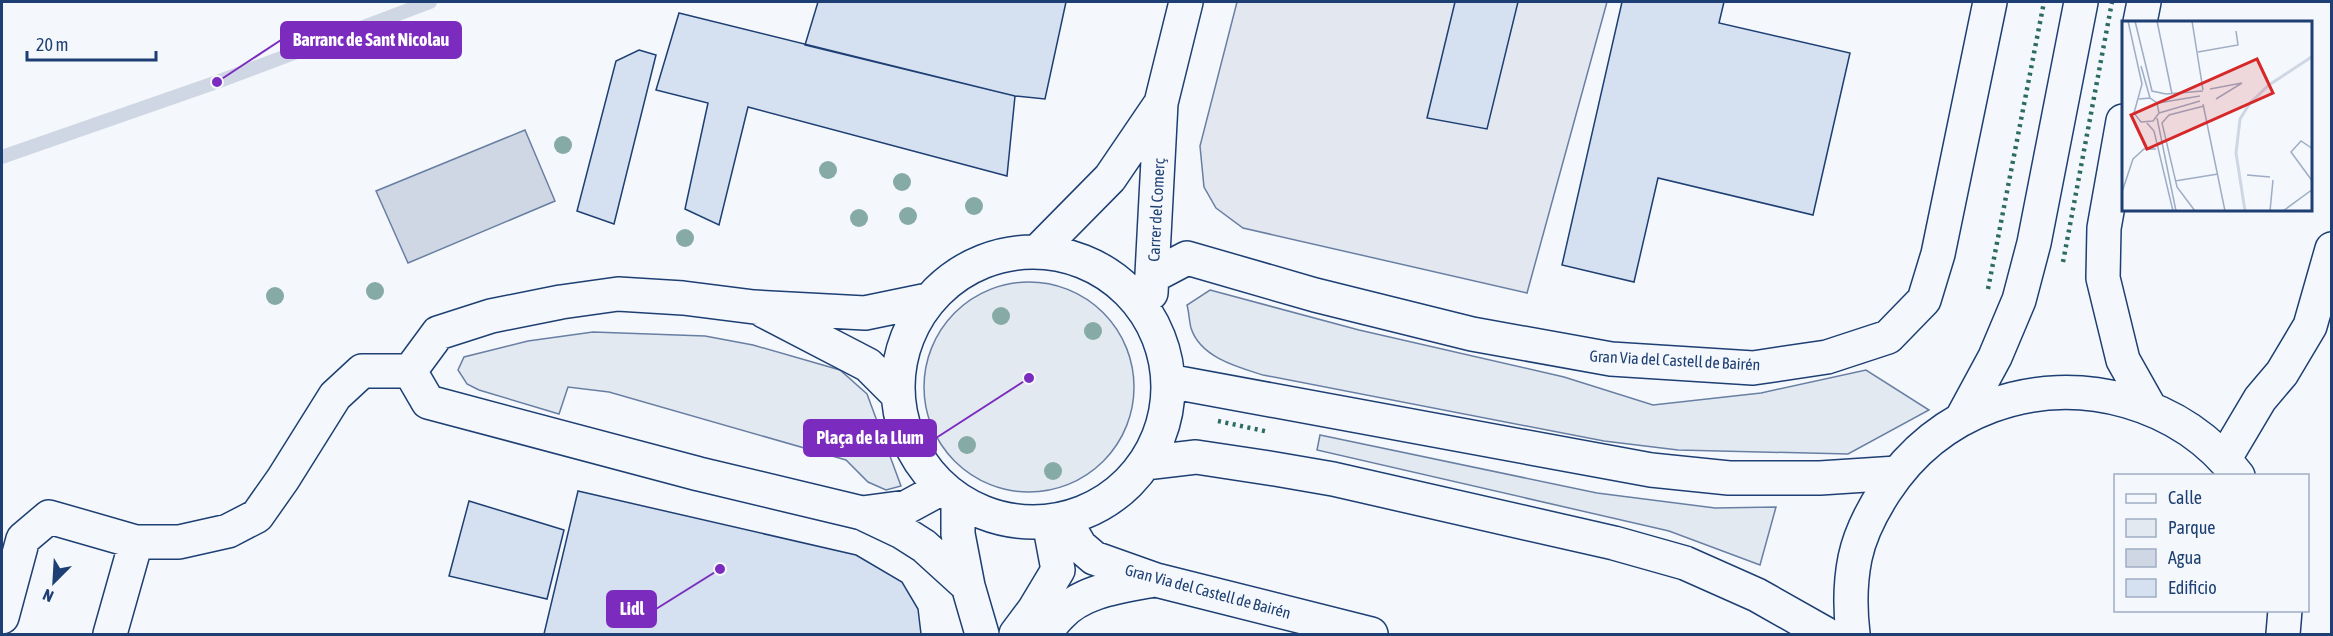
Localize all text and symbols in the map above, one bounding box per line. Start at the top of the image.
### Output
inset map [2122,21,2312,212]
callout: Barranc de Sant Nicolau [281,22,461,58]
scale bar [27,24,156,62]
text: Barranc de Sant Nicolau [293,29,450,50]
text: 20 m [36,34,68,55]
street label: Carrer del Comerç [1144,158,1169,262]
street label: Gran Via del Castell de Bairén [1589,347,1761,373]
callout: Plaça de la Llum [804,420,936,456]
text: Plaça de la Llum [816,427,924,448]
legend [2114,474,2309,612]
text: Calle [2168,487,2202,508]
text: Parque [2168,517,2216,538]
text: Agua [2168,547,2202,568]
north arrow [24,552,84,612]
street label: Gran Via del Castell de Bairén [1123,560,1293,622]
text: Edificio [2168,577,2217,598]
text: N [40,586,56,606]
callout: Lidl [607,591,656,627]
text: Lidl [620,598,644,619]

